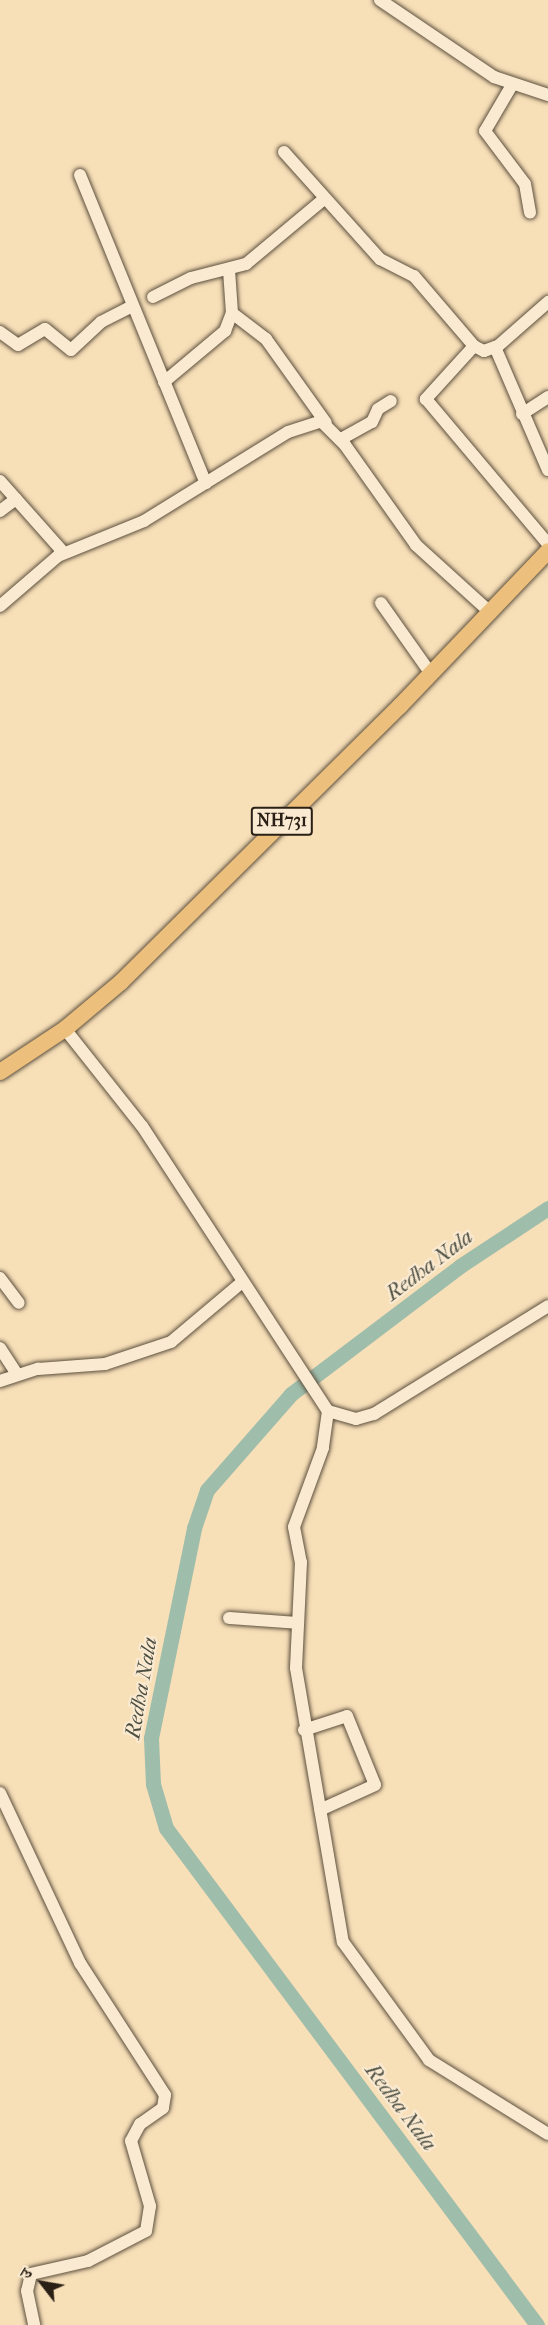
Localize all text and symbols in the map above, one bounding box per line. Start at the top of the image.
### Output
road number: NH731 [250,806,314,836]
water label: Redha Nala [380,1224,478,1306]
water label: Redha Nala [120,1635,162,1741]
water label: Redha Nala [360,2058,442,2156]
north arrow [12,2253,72,2313]
text: उ [16,2265,36,2282]

